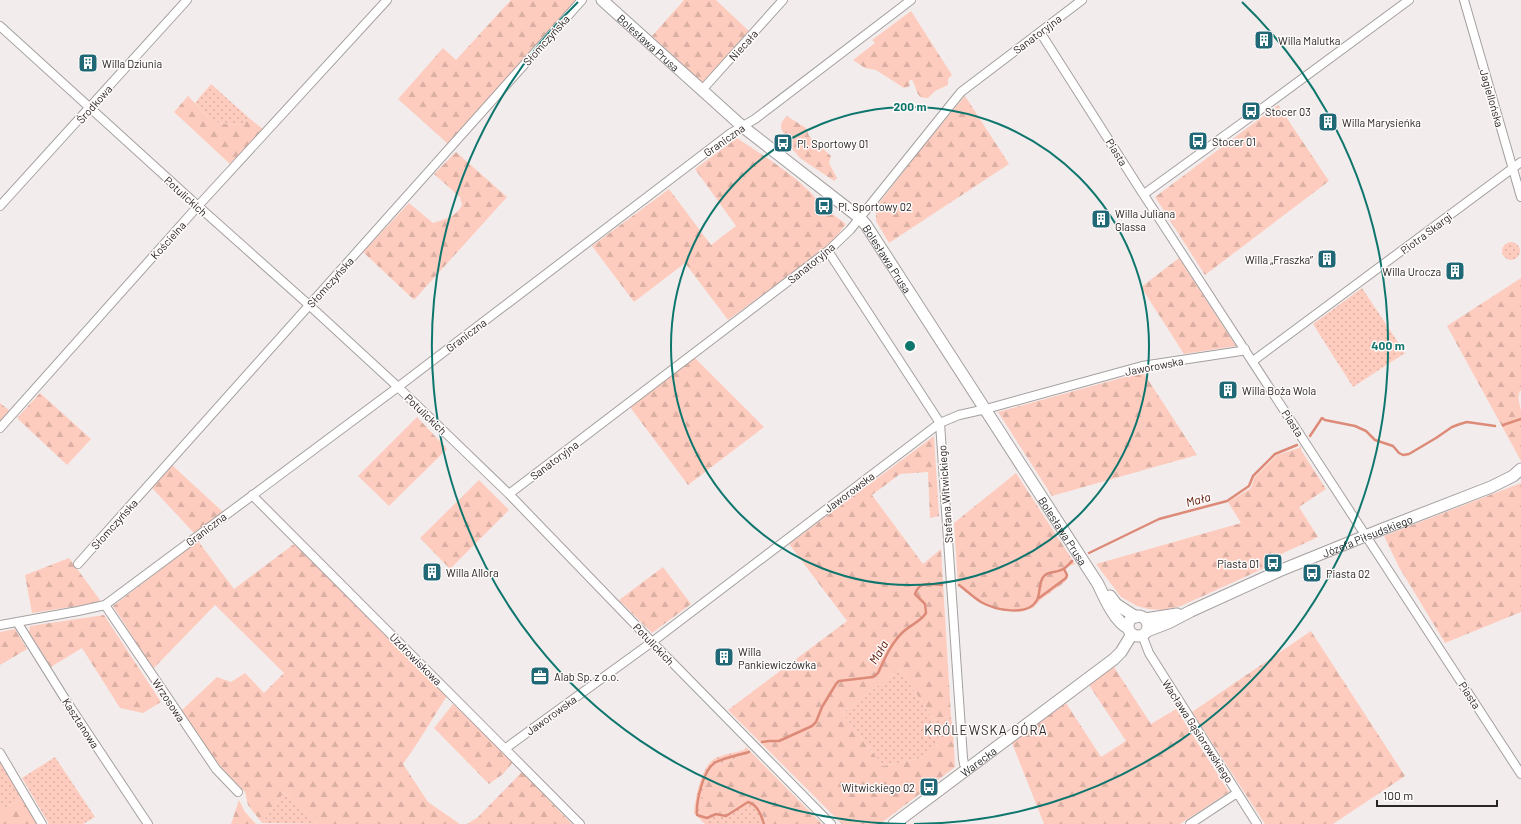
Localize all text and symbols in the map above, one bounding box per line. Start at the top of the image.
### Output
street label: Bolesława Prusa [615,11,682,73]
street label: Słomczyńska [520,12,572,68]
street label: Sanatoryjna [1010,12,1064,56]
street label: Niecała [726,27,760,63]
building icon: Willa Malutka [1253,29,1275,51]
place label: Willa Malutka [1278,34,1340,47]
building icon: Willa Dziunia [77,52,99,74]
place label: Willa Dziunia [102,57,162,70]
street label: Jagiellońska [1478,67,1506,129]
street label: Środkowa [73,82,115,126]
text: 200 m [894,99,926,113]
bus stop icon: Stocer 03 [1240,100,1262,122]
place label: Stocer 03 [1265,105,1311,118]
building icon: Willa Marysieńka [1317,111,1339,133]
place label: Willa Marysieńka [1342,116,1421,129]
street label: Graniczna [701,121,747,159]
bus stop icon: Stocer 01 [1187,130,1209,152]
bus stop icon: Pl. Sportowy 01 [772,132,794,154]
place label: Stocer 01 [1212,135,1256,148]
street label: Piasta [1104,136,1130,168]
place label: Pl. Sportowy 01 [797,137,868,150]
street label: Potulickich [162,173,210,219]
bus stop icon: Pl. Sportowy 02 [813,195,835,217]
place label: Pl. Sportowy 02 [838,200,912,213]
place label: Willa Juliana Glassa [1115,207,1175,233]
building icon: Willa Juliana Glassa [1090,208,1112,230]
street label: Piotra Skargi [1398,209,1454,257]
street label: Kościelna [148,218,188,262]
street label: Bolesława Prusa [861,222,914,295]
street label: Sanatoryjna [785,240,837,286]
building icon: Willa „Fraszka” [1316,248,1338,270]
place label: Willa „Fraszka” [1245,253,1313,266]
street label: Słomczyńska [304,254,356,310]
building icon: Willa Urocza [1444,260,1466,282]
place label: Willa Urocza [1382,265,1441,278]
street label: Graniczna [443,316,489,354]
text: 400 m [1371,338,1405,352]
centre of rings [903,339,917,353]
street label: Jaworowska [1124,354,1184,378]
building icon: Willa Boża Wola [1217,379,1239,401]
place label: Willa Boża Wola [1242,384,1316,397]
street label: Potulickich [402,391,450,437]
street label: Piasta [1279,407,1307,439]
street label: Sanatoryjna [527,438,581,482]
street label: Stefana Witwickiego [935,445,955,543]
street label: Jaworowska [821,469,877,515]
water label: Mała [1184,489,1212,509]
street label: Bolesława Prusa [1037,494,1090,567]
street label: Słomczyńska [88,496,140,552]
street label: Graniczna [183,510,229,548]
street label: Józefa Piłsudskiego [1320,512,1414,559]
bus stop icon: Piasta 01 [1262,552,1284,574]
place label: Piasta 01 [1217,557,1259,570]
building icon: Willa Allora [421,561,443,583]
bus stop icon: Piasta 02 [1301,562,1323,584]
place label: Willa Allora [446,566,499,579]
place label: Piasta 02 [1326,567,1370,580]
street label: Potulickich [631,620,677,668]
street label: Uzdrowiskowa [387,630,445,688]
water label: Mała [866,638,890,666]
place label: Willa Pankiewiczówka [738,645,816,671]
building icon: Willa Pankiewiczówka [713,646,735,668]
office icon: Alab Sp. z o.o. [529,665,551,687]
place label: Alab Sp. z o.o. [554,670,619,683]
street label: Wrzosowa [150,676,188,724]
street label: Wacława Gąsiorowskiego [1160,677,1236,785]
street label: Piasta [1456,679,1484,711]
street label: Jaworowska [523,692,579,738]
street label: Kasztanowa [60,695,102,751]
district label: KRÓLEWSKA GÓRA [924,722,1048,738]
street label: Warecka [958,743,998,779]
bus stop icon: Witwickiego 02 [918,776,940,798]
place label: Witwickiego 02 [842,781,915,794]
scale bar [1377,782,1497,808]
text: 100 m [1383,788,1413,802]

